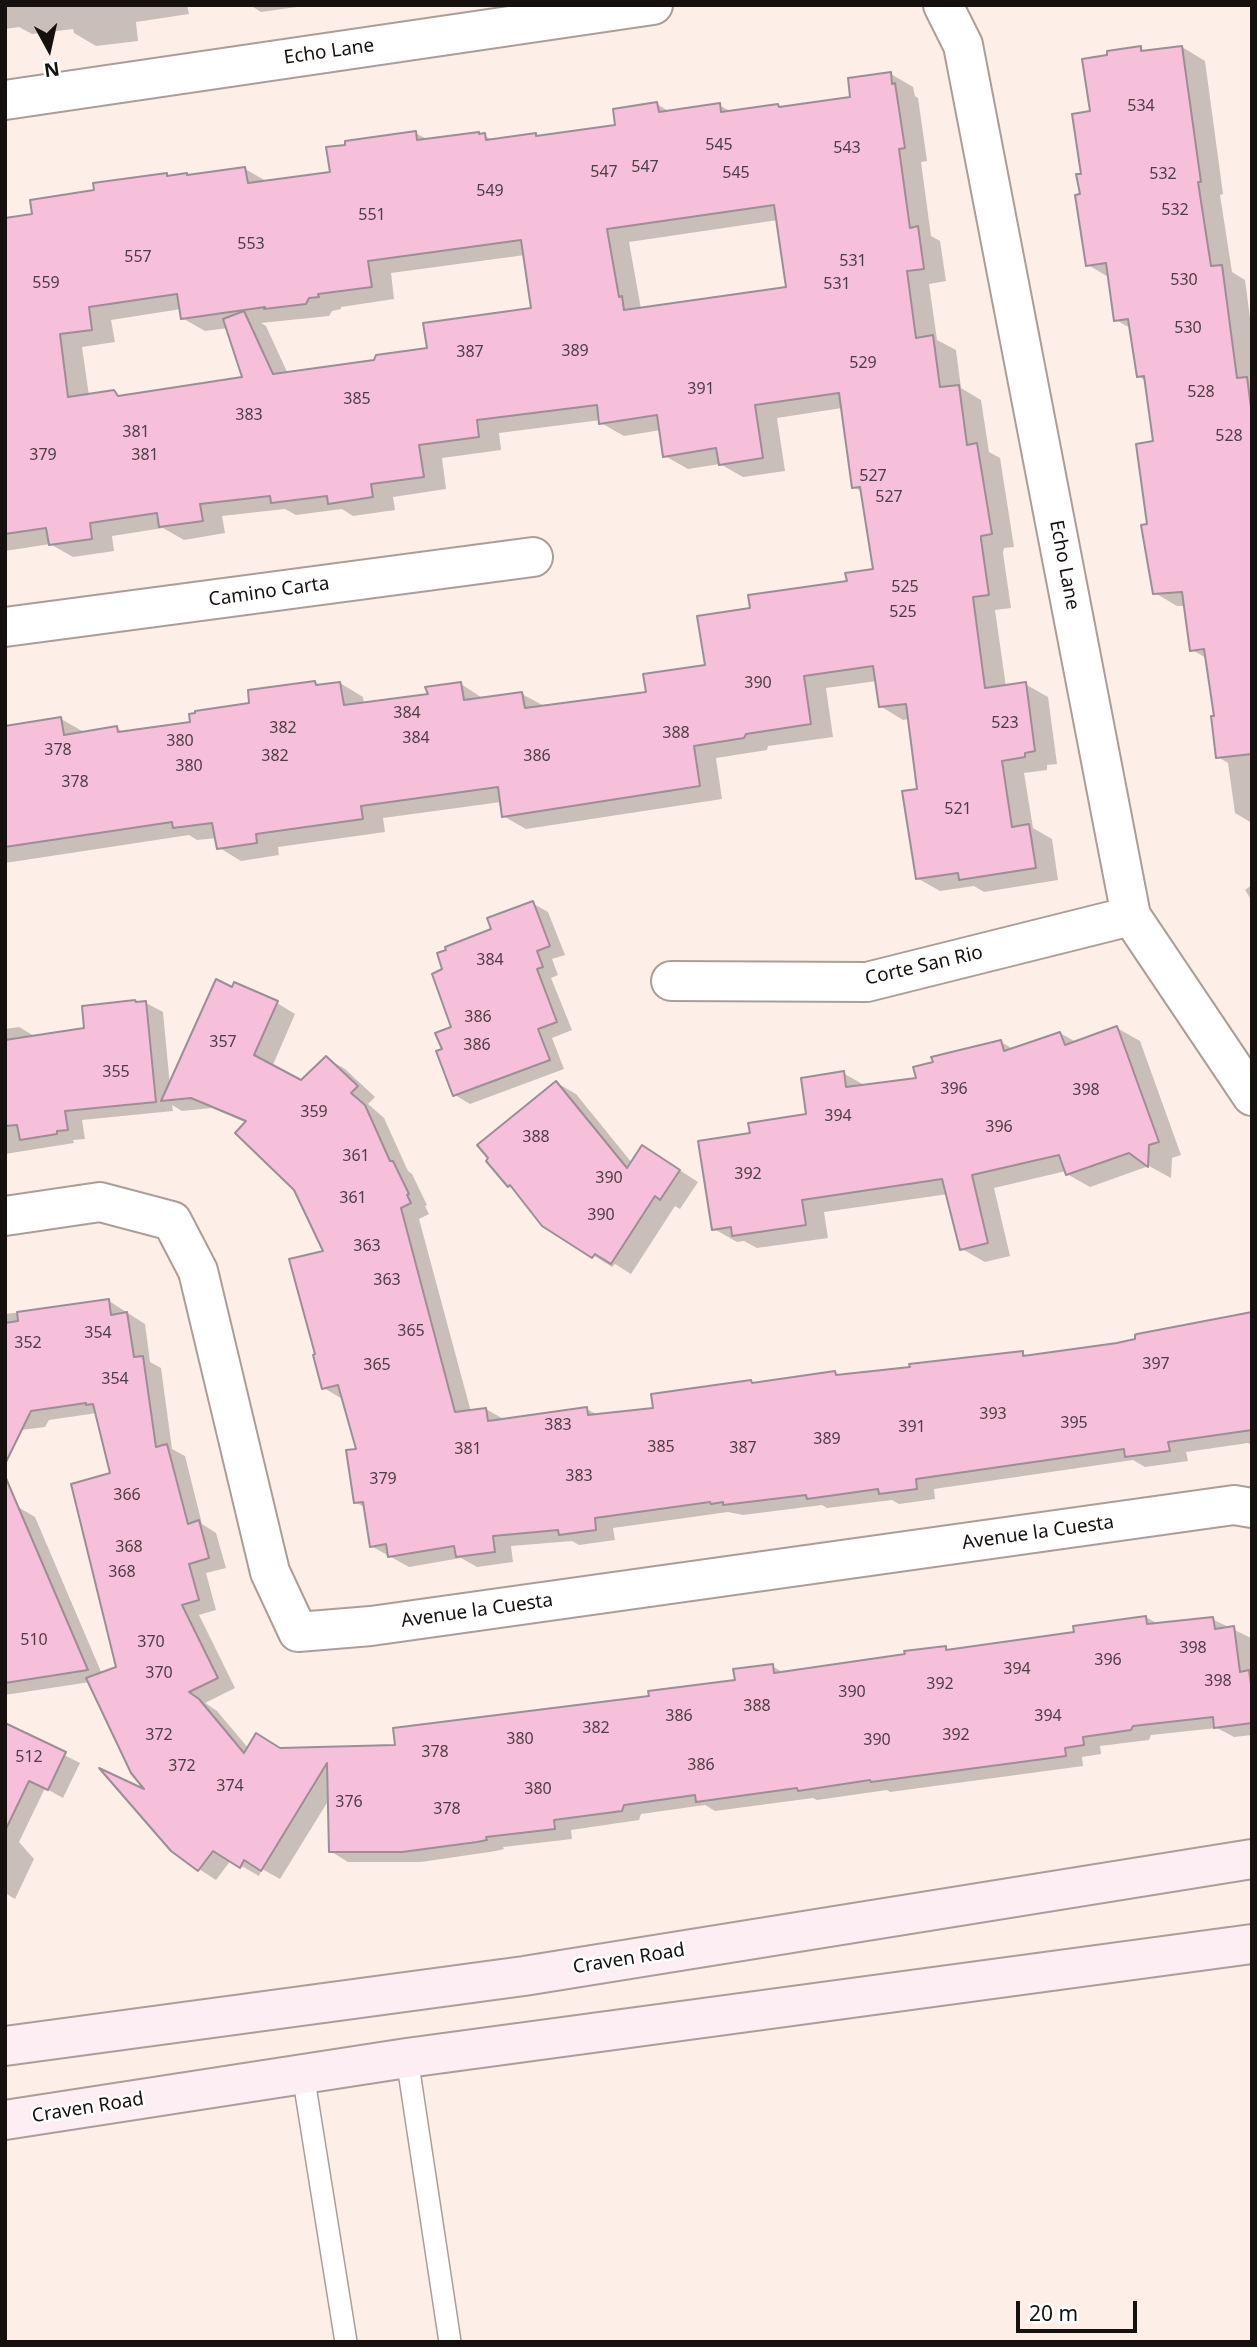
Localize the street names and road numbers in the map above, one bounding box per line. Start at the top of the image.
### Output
street label: Echo Lane [282,34,376,70]
street label: Echo Lane [1044,518,1084,612]
street label: Camino Carta [207,572,331,612]
street label: Corte San Rio [863,941,985,991]
street label: Avenue la Cuesta [961,1511,1115,1555]
street label: Avenue la Cuesta [400,1589,554,1633]
street label: Craven Road [571,1939,687,1979]
street label: Craven Road [30,2088,146,2128]

